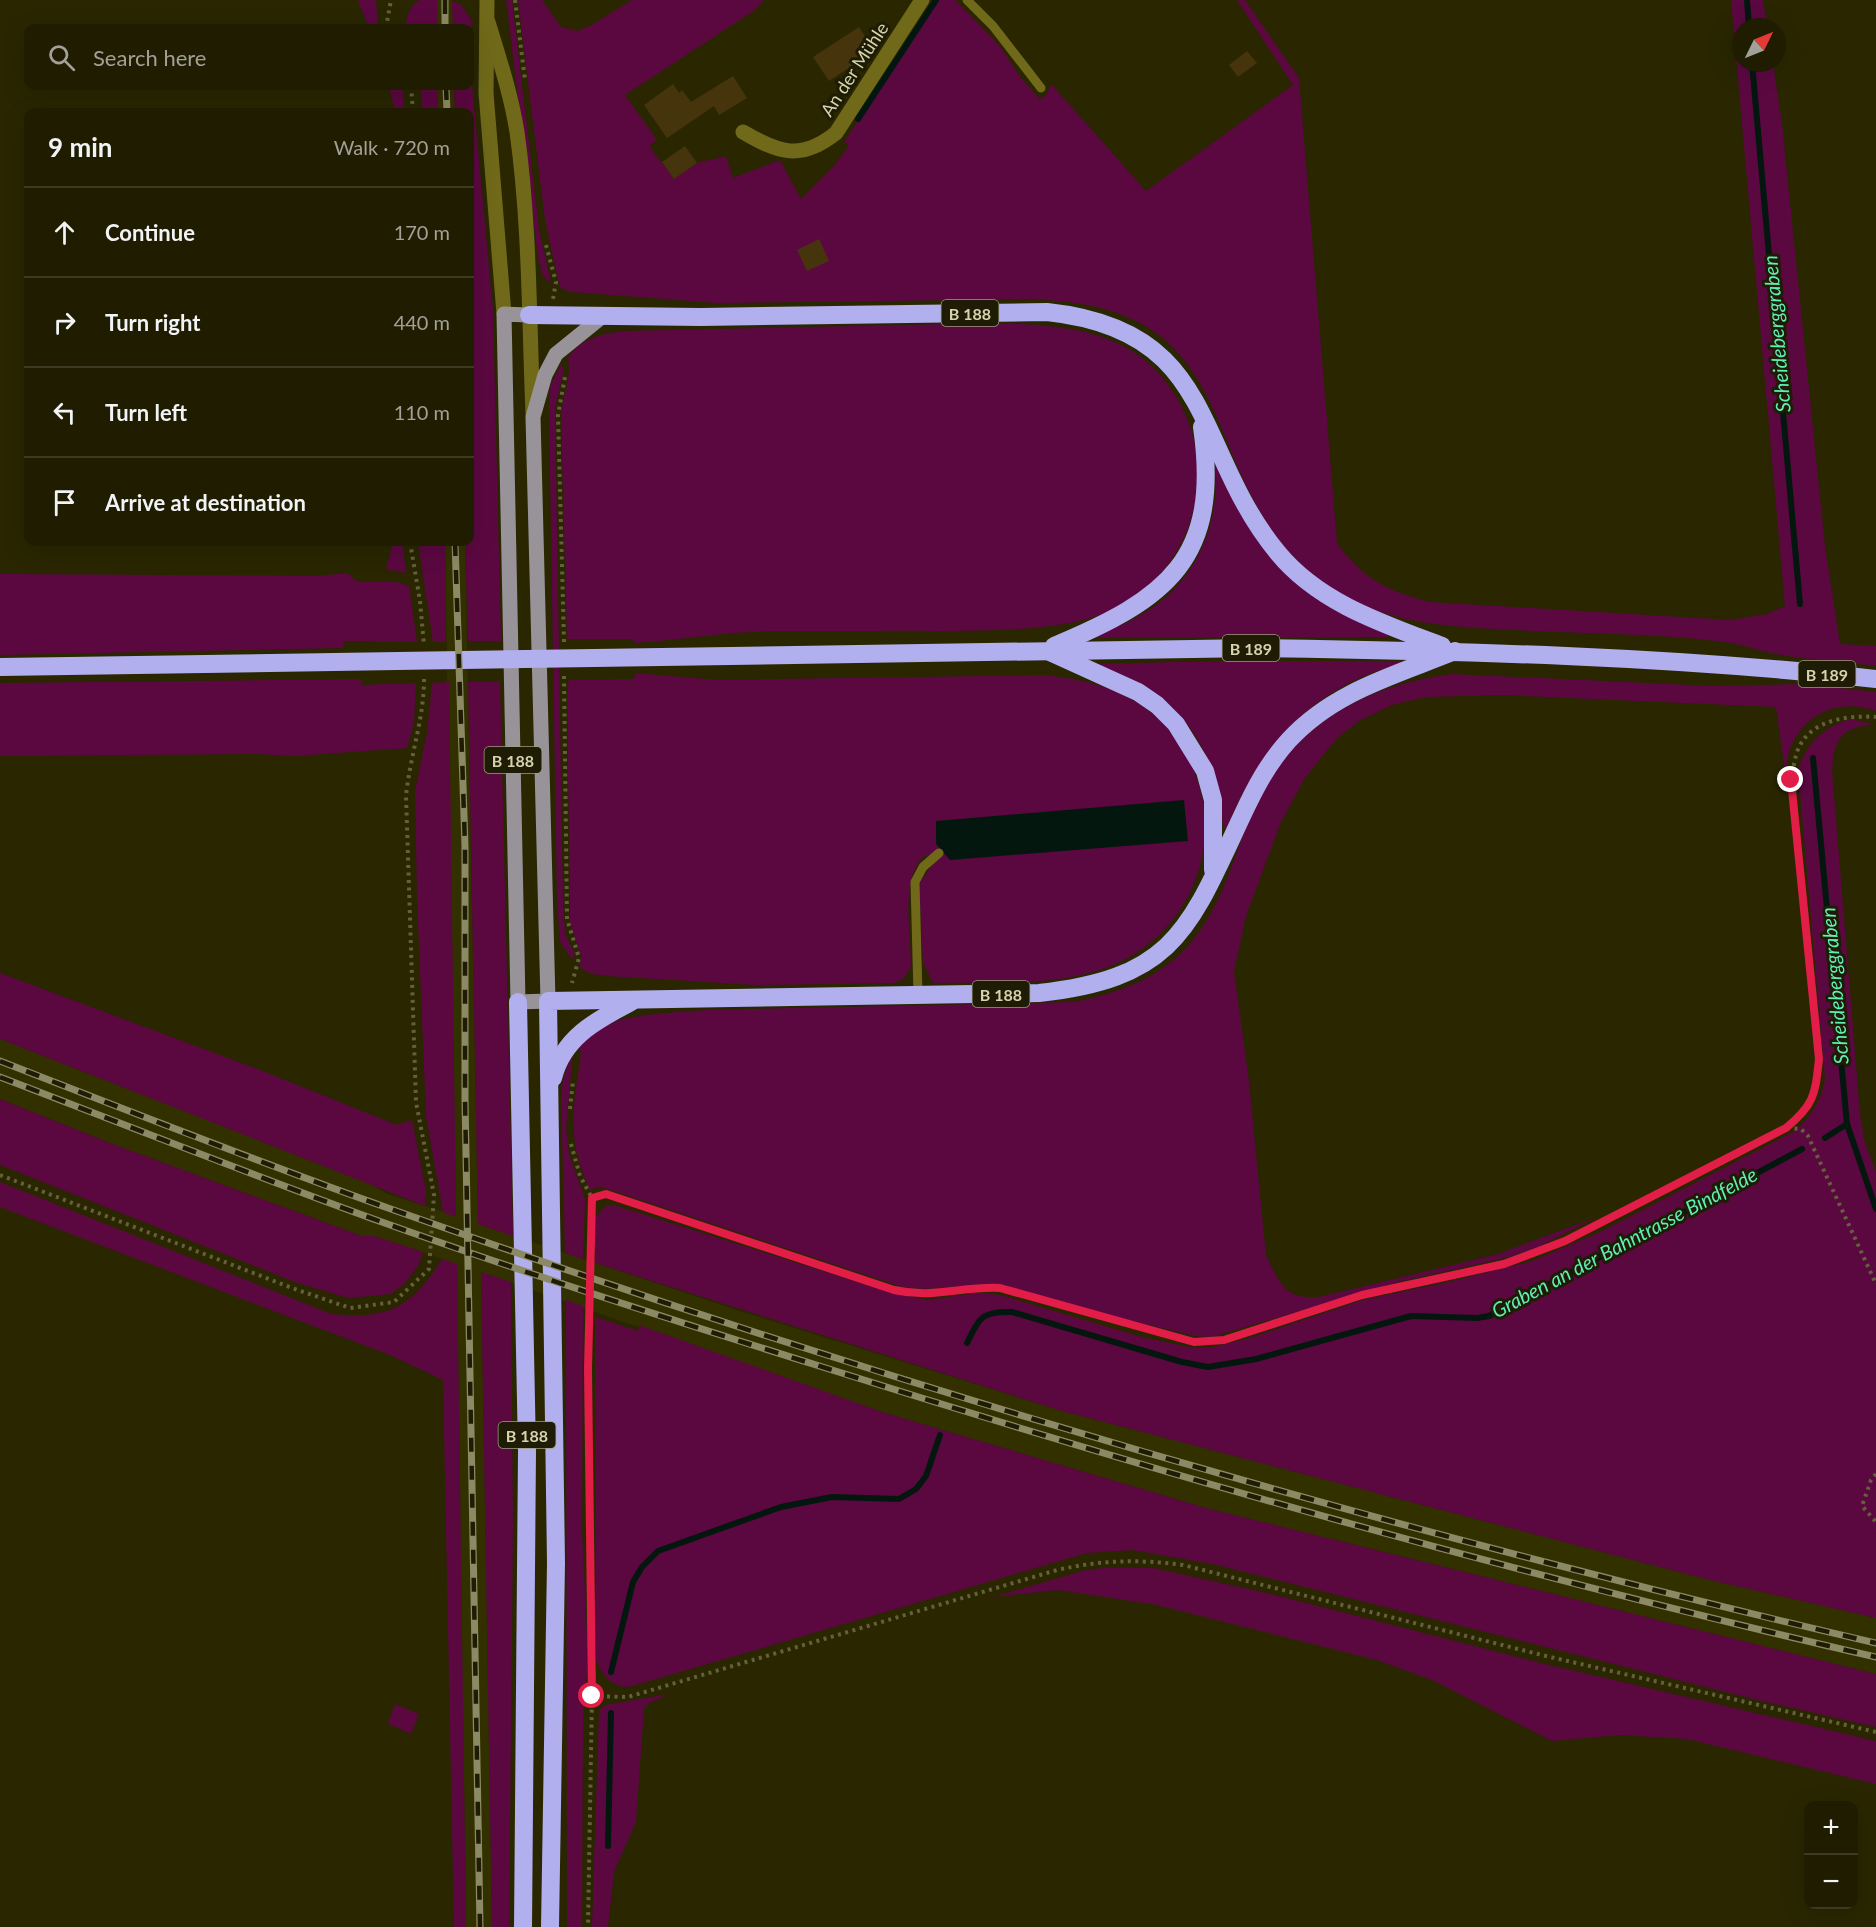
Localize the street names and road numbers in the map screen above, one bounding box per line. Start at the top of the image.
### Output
street label: An der Mühle [815,18,893,120]
road number: B 188 [942,300,998,326]
road number: B 189 [1222,635,1280,661]
road number: B 189 [1798,661,1856,687]
road number: B 188 [484,747,542,773]
road number: B 188 [972,981,1030,1007]
road number: B 188 [498,1422,556,1448]

